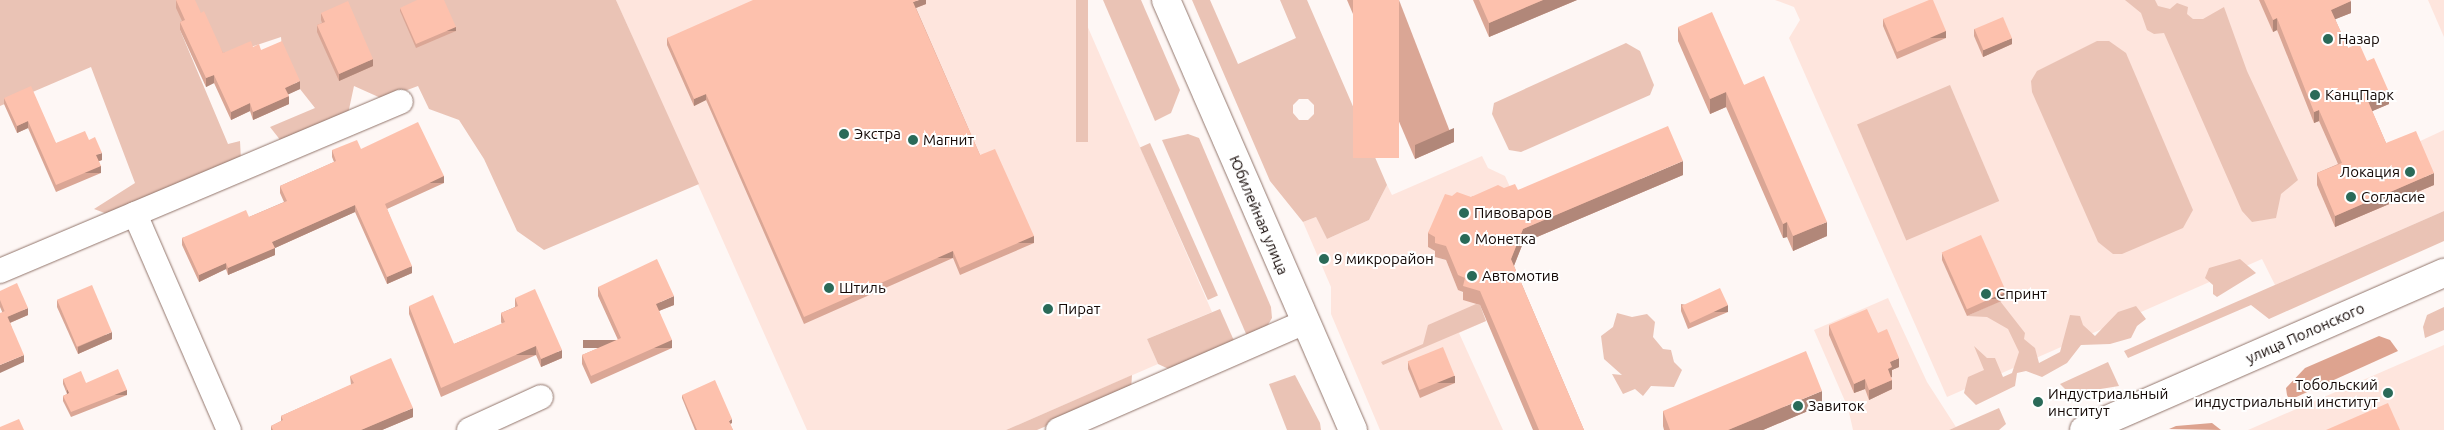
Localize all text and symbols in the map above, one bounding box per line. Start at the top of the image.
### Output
place label: Назар [2338,30,2380,48]
marker: Назар [2322,33,2334,45]
place label: КанцПарк [2325,86,2394,104]
marker: КанцПарк [2309,89,2321,101]
place label: Экстра [854,125,901,143]
marker: Экстра [838,128,850,140]
place label: Магнит [923,131,974,149]
marker: Магнит [907,134,919,146]
street label: Юбилейная улица [1226,153,1292,277]
place label: Локация [2340,163,2400,181]
marker: Локация [2404,166,2416,178]
place label: Согласие [2361,188,2425,206]
marker: Согласие [2345,191,2357,203]
place label: Пивоваров [1474,204,1552,222]
marker: Пивоваров [1458,207,1470,219]
place label: Монетка [1475,230,1536,248]
marker: Монетка [1459,233,1471,245]
place label: 9 микрорайон [1334,250,1434,268]
marker: 9 микрорайон [1318,253,1330,265]
place label: Автомотив [1482,267,1559,285]
marker: Автомотив [1466,270,1478,282]
place label: Штиль [839,279,886,297]
marker: Штиль [823,282,835,294]
place label: Спринт [1996,285,2047,303]
marker: Спринт [1980,288,1992,300]
street label: улица Полонского [2243,299,2367,367]
place label: Пират [1058,300,1100,318]
marker: Пират [1042,303,1054,315]
place label: Тобольский индустриальный институт [2194,375,2378,410]
place label: Индустриальный институт [2048,384,2168,419]
marker: Тобольский индустриальный институт [2382,387,2394,399]
marker: Индустриальный институт [2032,396,2044,408]
place label: Завиток [1808,397,1864,415]
marker: Завиток [1792,400,1804,412]

